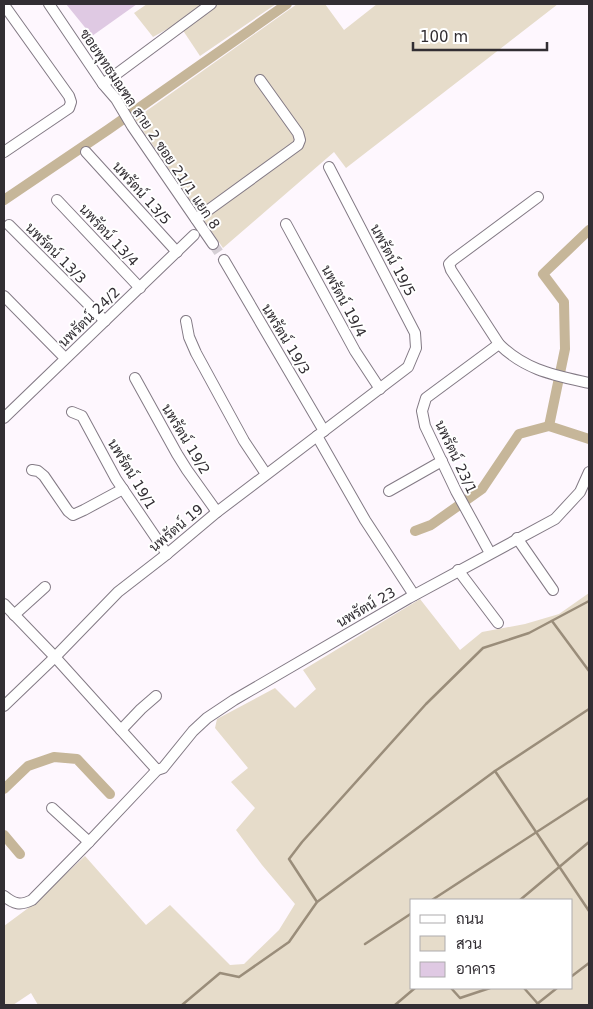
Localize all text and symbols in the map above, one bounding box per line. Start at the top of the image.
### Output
scale bar [413,20,547,52]
street label: ซอยพุทธมณฑล สาย 2 ซอย 21/1 แยก 8 [75,26,223,233]
text: 100 m [420,28,468,46]
street label: นพรัตน์ 13/5 [110,158,175,228]
street label: นพรัตน์ 13/4 [76,200,143,269]
street label: นพรัตน์ 13/3 [22,219,90,287]
street label: นพรัตน์ 19/5 [367,221,420,299]
street label: นพรัตน์ 19/4 [318,262,371,340]
street label: นพรัตน์ 24/2 [54,283,123,350]
street label: นพรัตน์ 19/3 [259,300,314,377]
street label: นพรัตน์ 19/2 [159,400,214,477]
street label: นพรัตน์ 23/1 [432,417,481,496]
street label: นพรัตน์ 19/1 [105,435,160,512]
street label: นพรัตน์ 19 [145,500,206,555]
street label: นพรัตน์ 23 [333,583,398,630]
legend [410,899,573,989]
text: ถนน [456,910,484,928]
text: สวน [456,935,482,953]
text: อาคาร [456,960,496,978]

